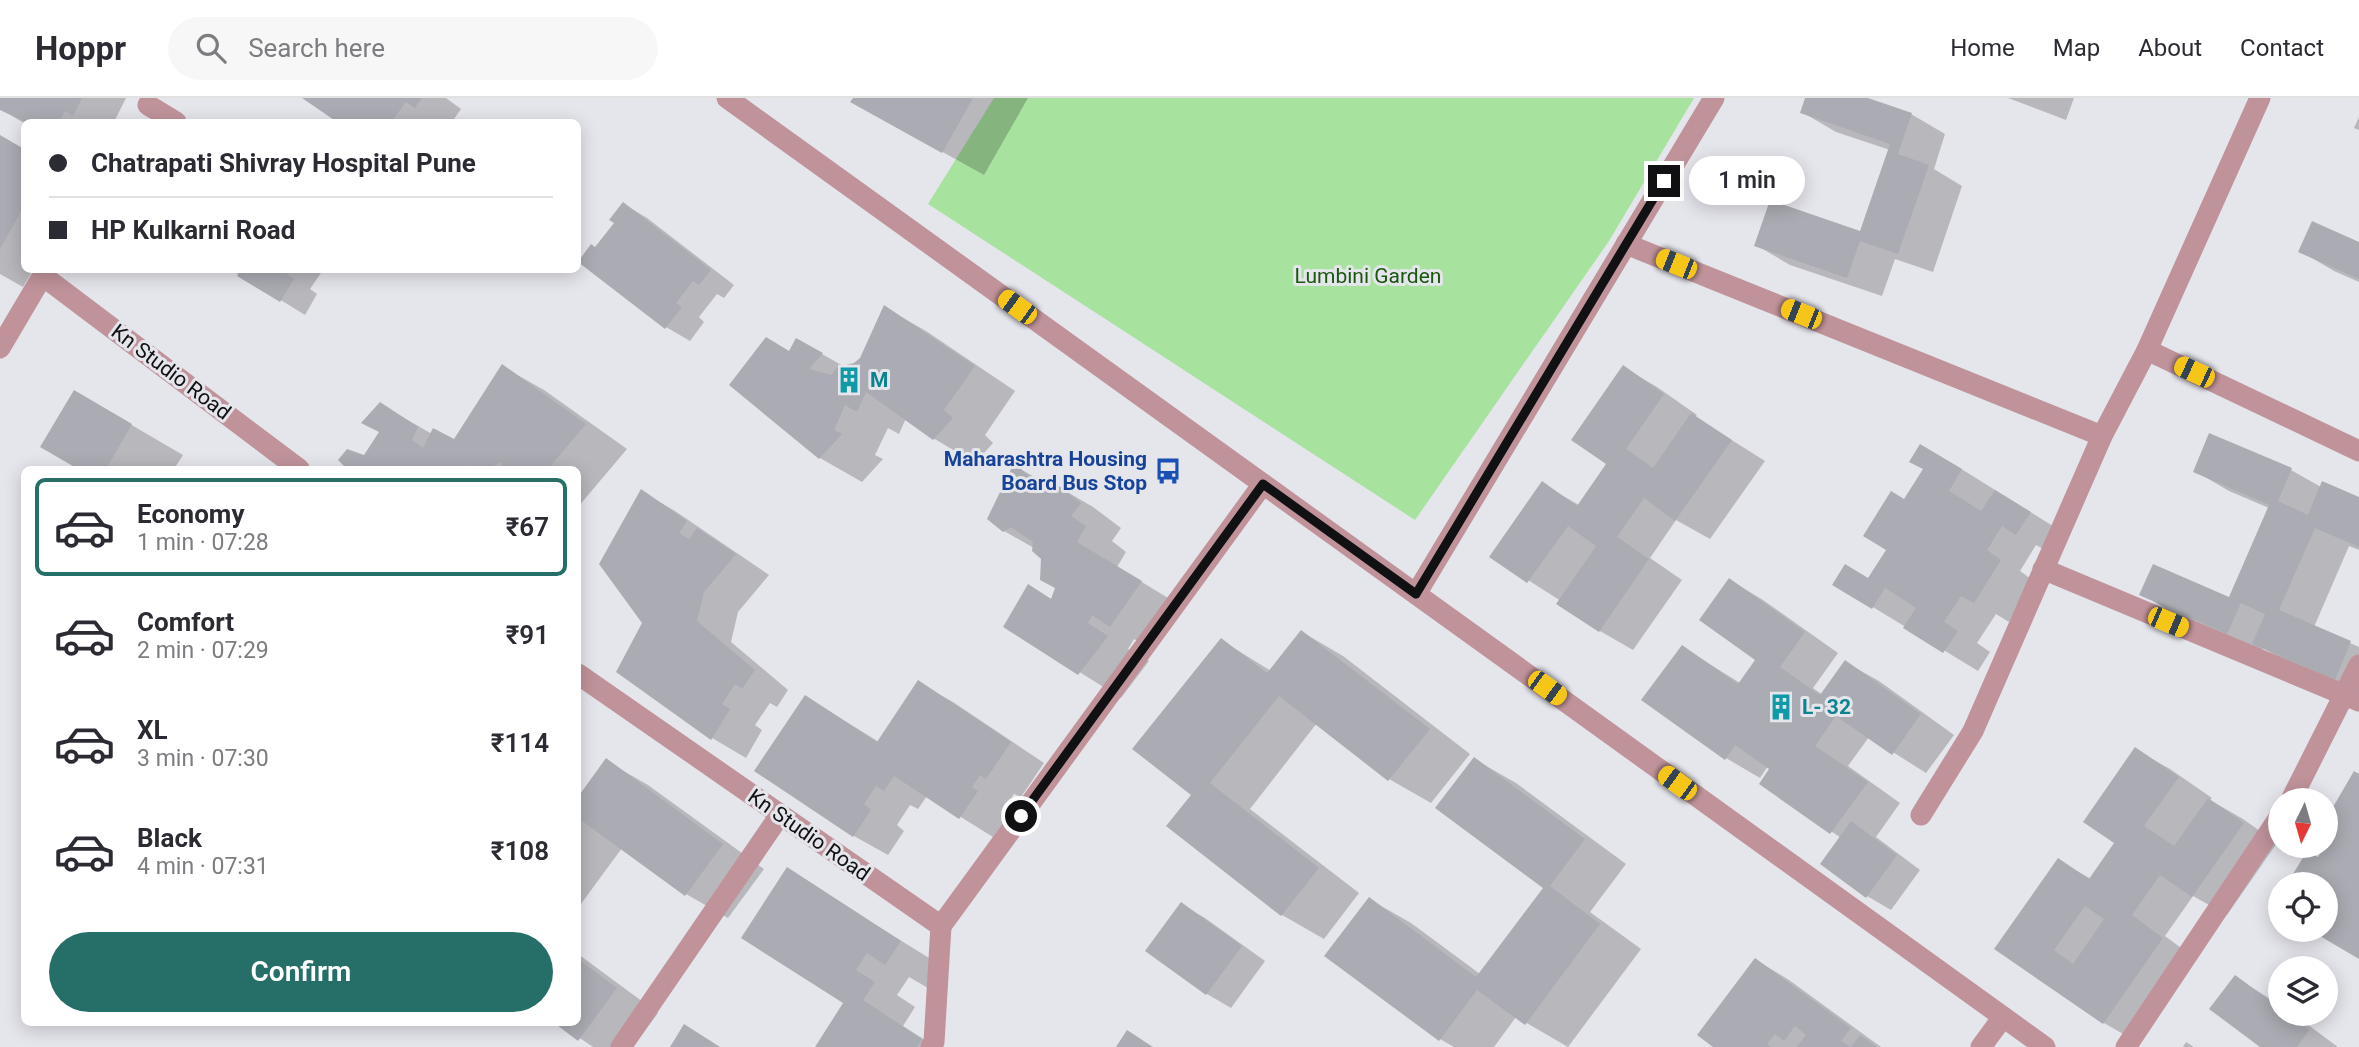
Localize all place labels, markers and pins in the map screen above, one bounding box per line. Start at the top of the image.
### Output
building icon: M [834,365,864,395]
place label: M [870,368,888,392]
place label: Maharashtra Housing Board Bus Stop [944,447,1147,495]
bus stop icon: Maharashtra Housing Board Bus Stop [1153,456,1183,486]
building icon: L- 32 [1766,692,1796,722]
place label: L- 32 [1802,695,1851,719]

